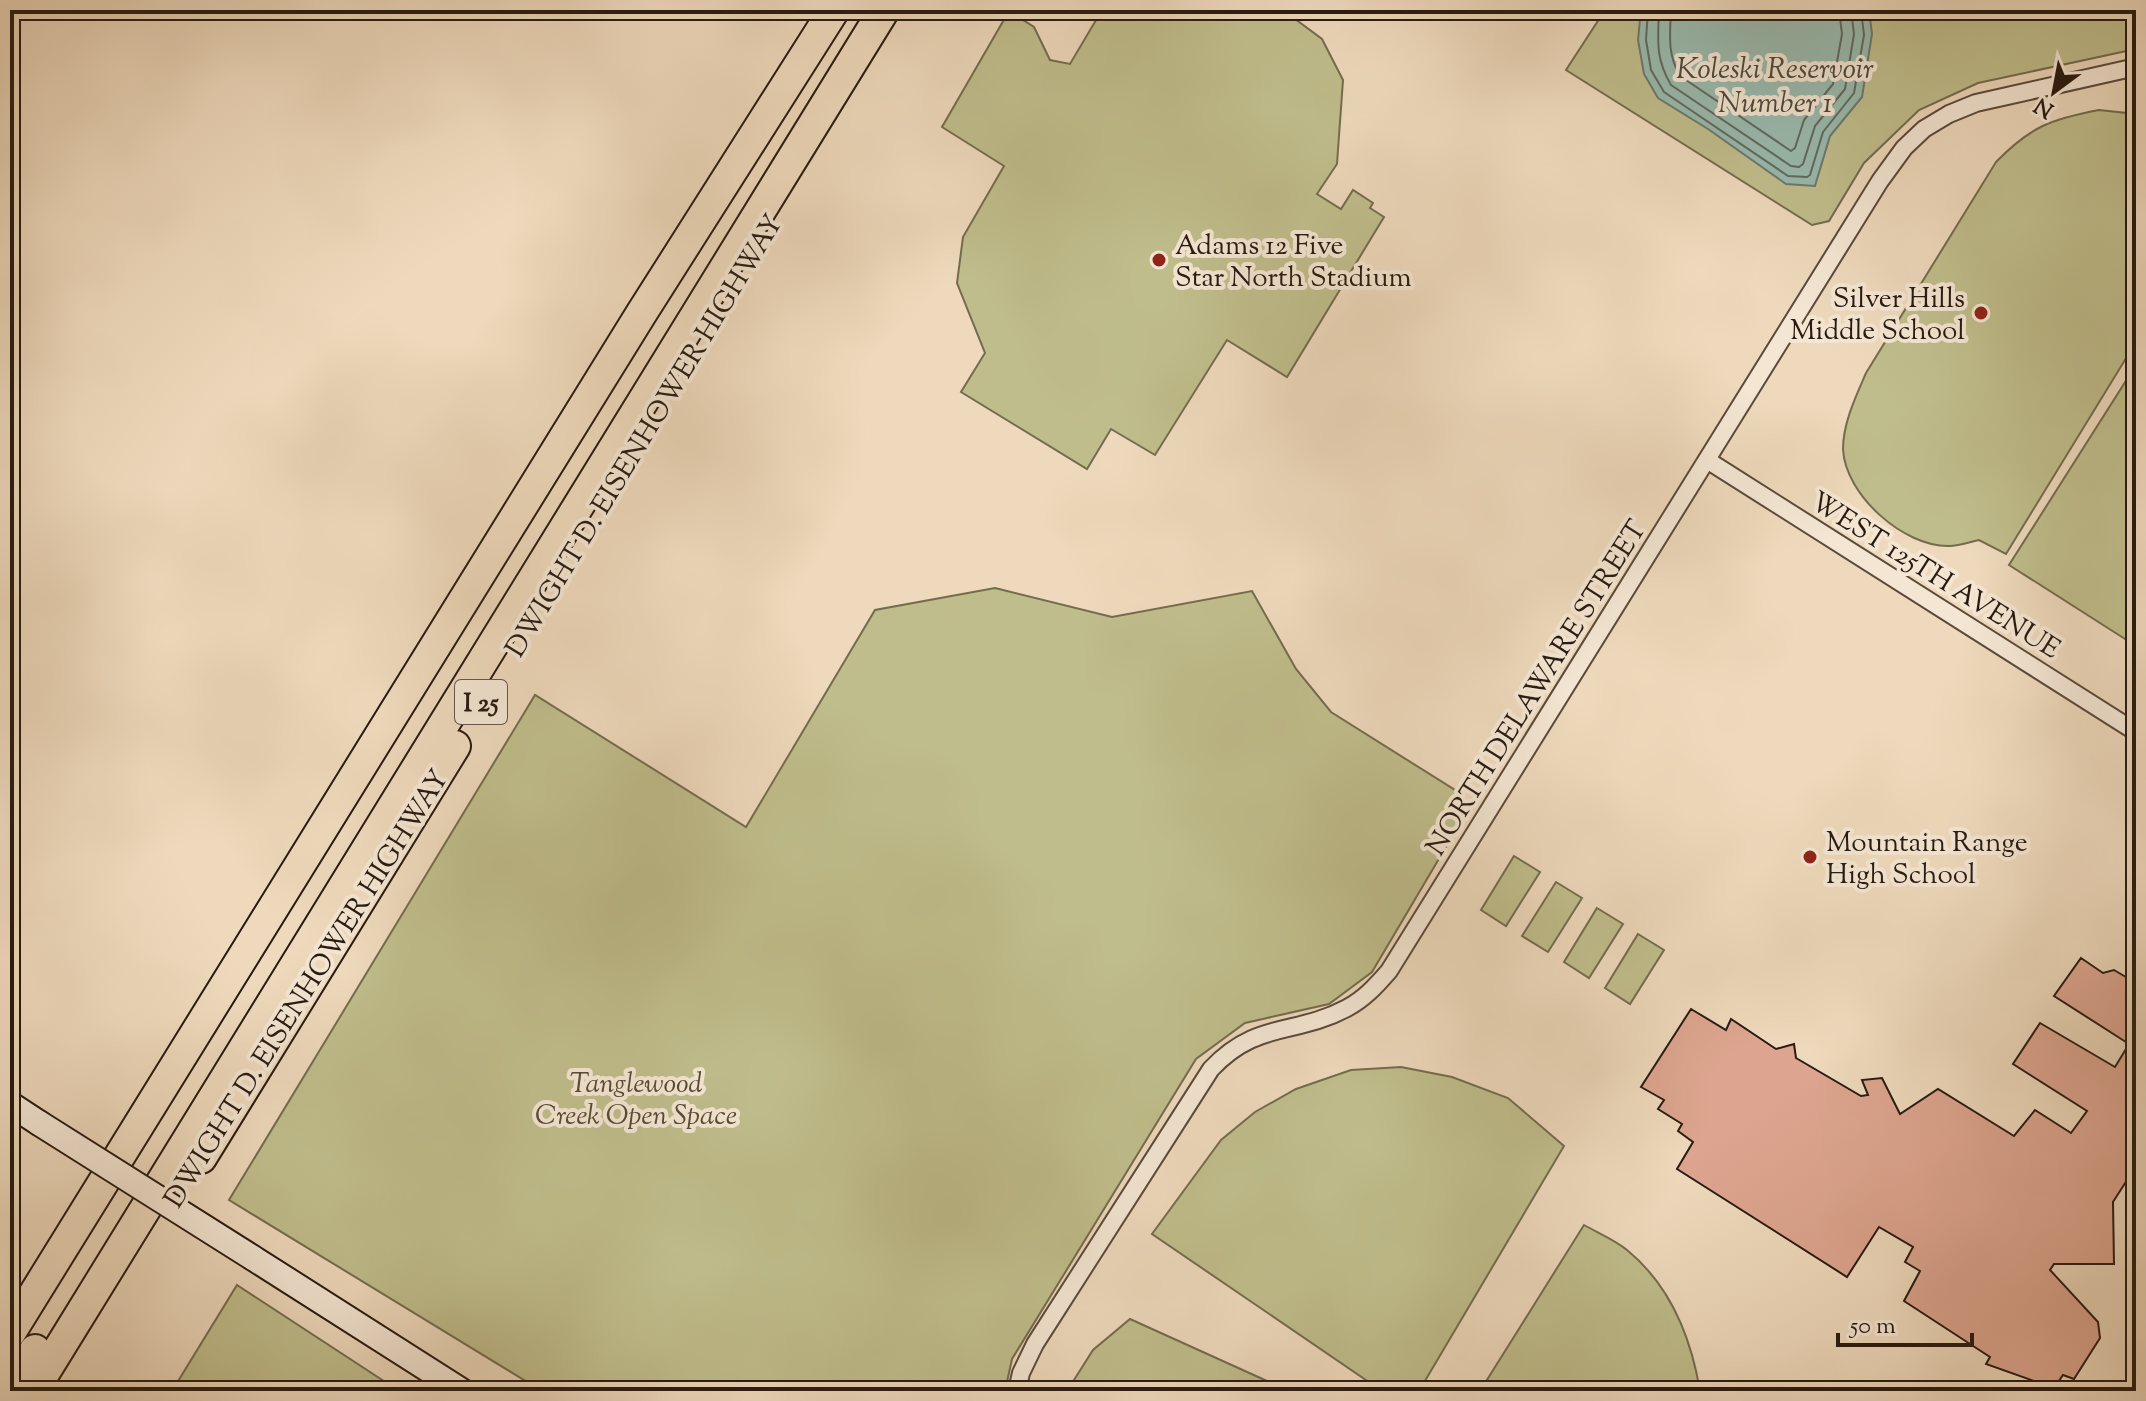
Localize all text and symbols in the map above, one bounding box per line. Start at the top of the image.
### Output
water label: Koleski Reservoir Number 1 [1676,49,1874,126]
north arrow [2014,52,2094,132]
text: N [2029,88,2061,125]
street label: DWIGHT D. EISENHOWER HIGHWAY [497,207,794,666]
place label: Adams 12 Five Star North Stadium [1175,227,1412,299]
marker: Adams 12 Five Star North Stadium [1150,251,1168,269]
place label: Silver Hills Middle School [1790,280,1965,352]
marker: Silver Hills Middle School [1972,304,1990,322]
street label: WEST 125TH AVENUE [1802,483,2067,670]
street label: NORTH DELAWARE STREET [1417,513,1658,864]
road number: I 25 [455,680,507,724]
street label: DWIGHT D. EISENHOWER HIGHWAY [155,762,460,1217]
place label: Mountain Range High School [1826,824,2028,896]
marker: Mountain Range High School [1801,848,1819,866]
park label: Tanglewood Creek Open Space [535,1065,737,1137]
scale bar [1838,1297,1972,1347]
text: 50 m [1848,1310,1896,1344]

